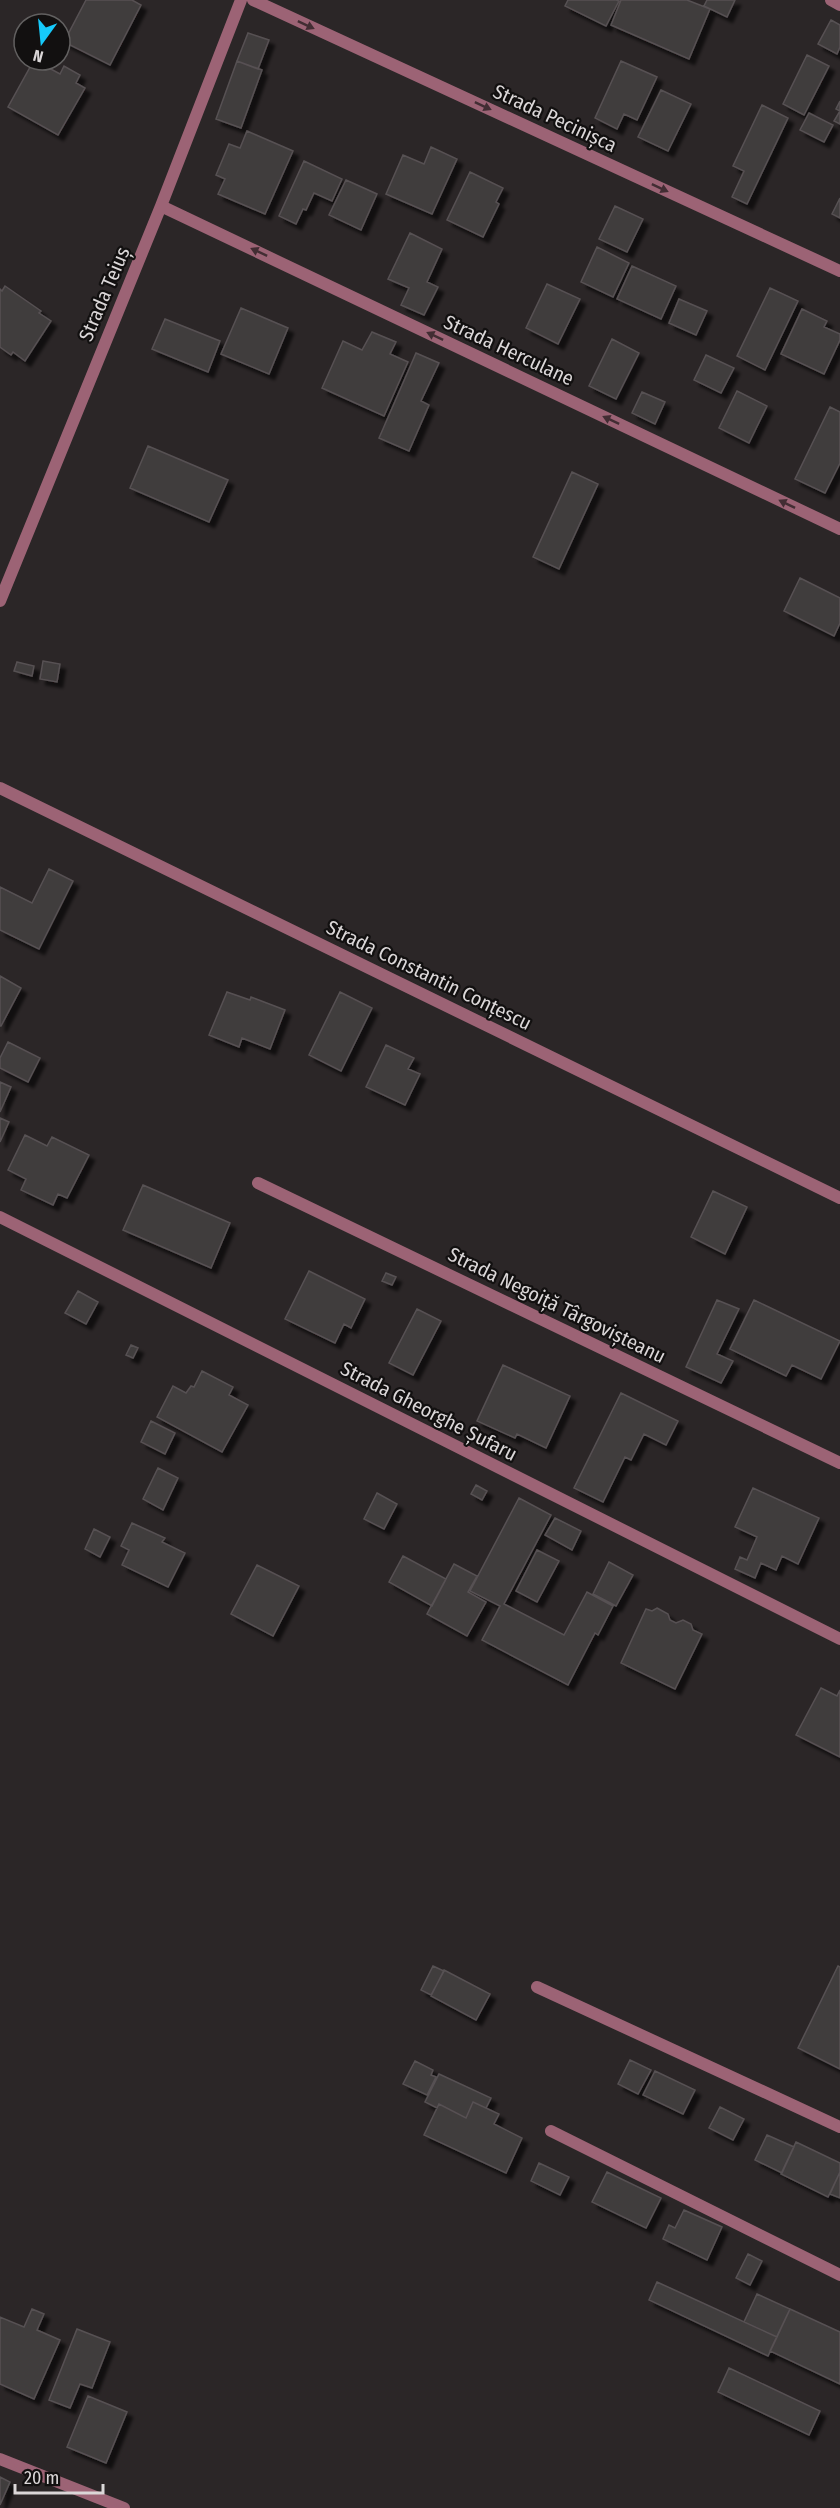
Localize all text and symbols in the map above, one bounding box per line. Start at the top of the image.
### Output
north arrow [12,12,72,72]
one-way arrow [298,20,315,29]
text: N [31,46,45,66]
street label: Strada Pecinișca [489,79,621,158]
one-way arrow [475,102,492,111]
one-way arrow [652,183,669,192]
street label: Strada Teiuș [73,243,135,345]
one-way arrow [250,248,268,258]
street label: Strada Herculane [440,309,578,391]
one-way arrow [427,331,444,340]
one-way arrow [603,415,620,424]
one-way arrow [779,499,796,508]
street label: Strada Constantin Conțescu [322,915,535,1036]
street label: Strada Negoiță Târgovișteanu [444,1242,670,1369]
street label: Strada Gheorghe Șufaru [336,1356,521,1467]
scale bar [15,2457,104,2495]
text: 20 m [24,2467,59,2489]

